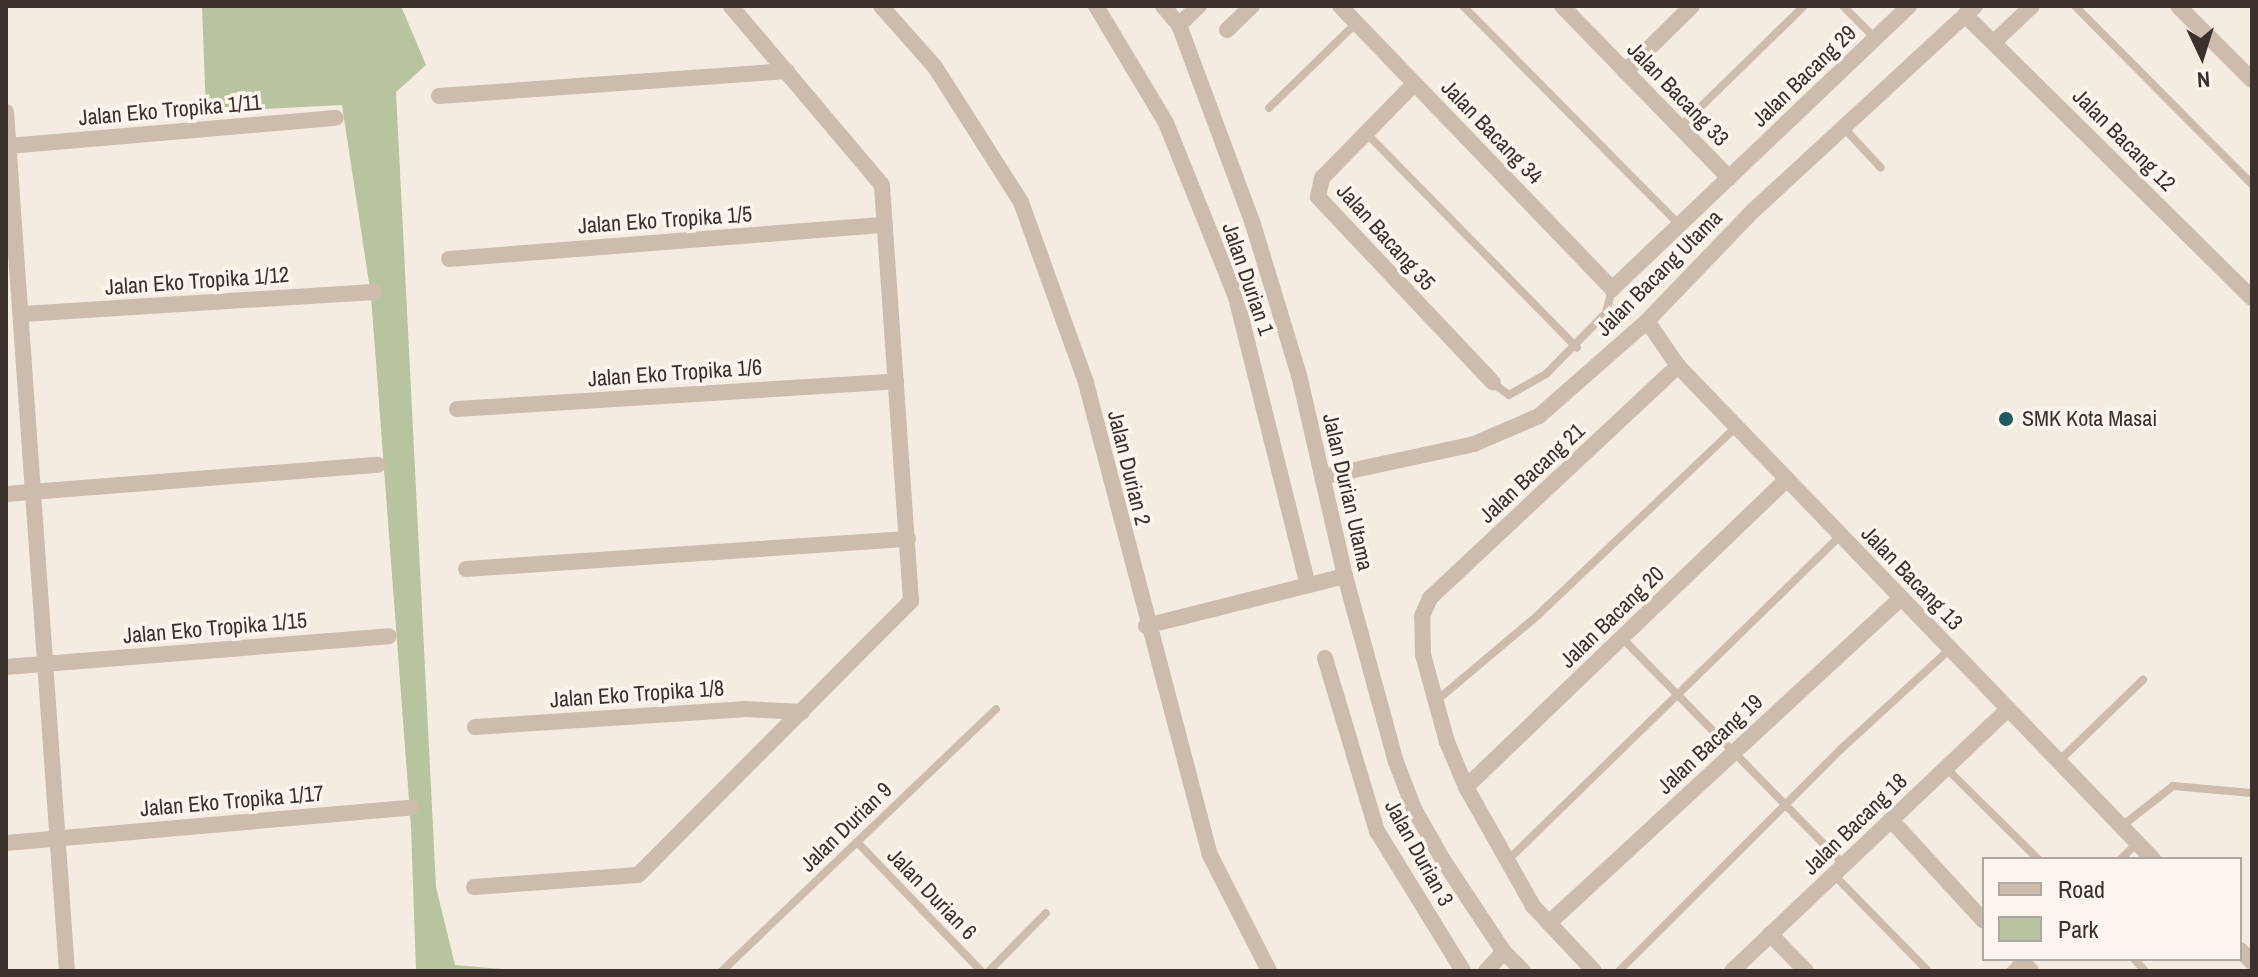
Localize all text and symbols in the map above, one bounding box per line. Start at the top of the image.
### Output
north arrow [2162,16,2242,96]
street label: Jalan Bacang 29 [1746,20,1862,132]
street label: Jalan Bacang 33 [1622,36,1734,152]
text: N [2196,65,2211,95]
street label: Jalan Bacang 34 [1436,74,1548,190]
street label: Jalan Bacang 12 [2067,83,2181,197]
street label: Jalan Eko Tropika 1/11 [77,89,263,131]
street label: Jalan Bacang 35 [1331,178,1441,296]
street label: Jalan Eko Tropika 1/5 [577,201,753,239]
street label: Jalan Bacang Utama [1590,204,1728,342]
street label: Jalan Durian 1 [1216,219,1280,339]
street label: Jalan Eko Tropika 1/12 [104,261,290,301]
street label: Jalan Eko Tropika 1/6 [587,354,763,392]
place label: SMK Kota Masai [2022,406,2157,432]
street label: Jalan Durian 2 [1102,408,1156,528]
marker: SMK Kota Masai [1997,410,2015,428]
street label: Jalan Durian Utama [1317,411,1379,573]
street label: Jalan Bacang 21 [1474,418,1590,528]
street label: Jalan Bacang 13 [1856,520,1968,636]
street label: Jalan Bacang 20 [1554,561,1670,673]
street label: Jalan Eko Tropika 1/15 [122,607,308,649]
street label: Jalan Eko Tropika 1/8 [549,675,725,713]
street label: Jalan Bacang 19 [1652,689,1768,799]
street label: Jalan Bacang 18 [1797,768,1913,880]
street label: Jalan Durian 9 [795,777,897,877]
street label: Jalan Eko Tropika 1/17 [139,780,325,822]
street label: Jalan Durian 3 [1379,795,1459,911]
street label: Jalan Durian 6 [882,843,982,945]
legend [1982,857,2242,961]
text: Road [2058,873,2105,905]
text: Park [2058,913,2098,945]

